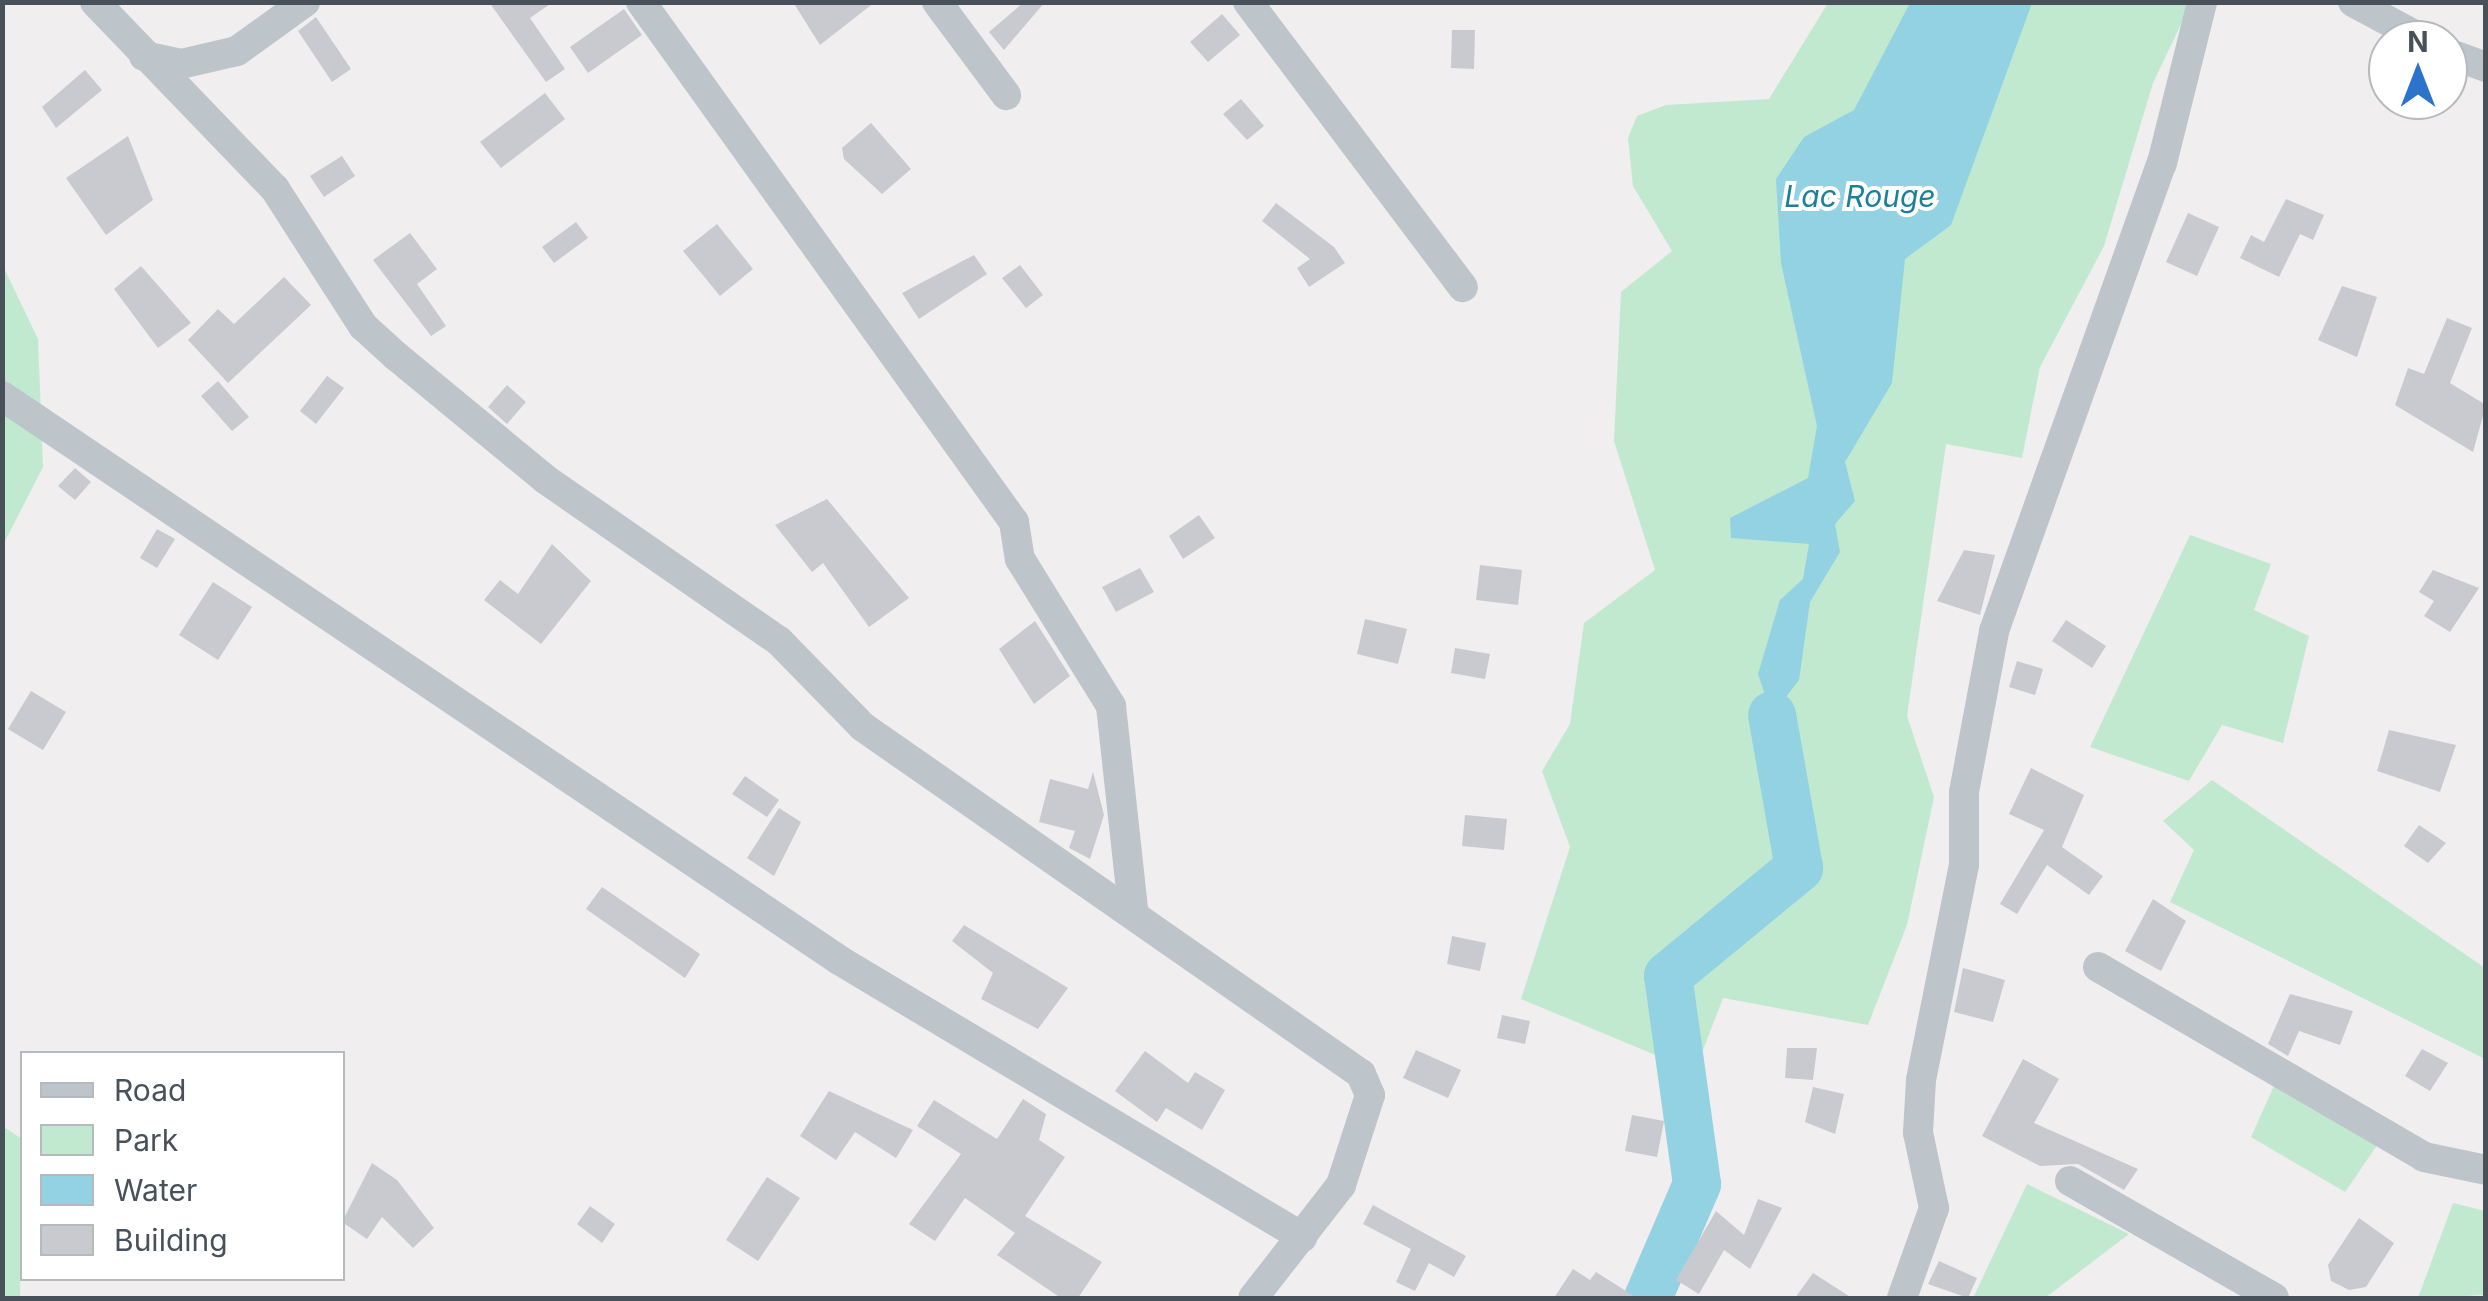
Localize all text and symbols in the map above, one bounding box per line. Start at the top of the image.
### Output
north arrow [2368,20,2468,120]
text: N [2407,25,2429,59]
water label: Lac Rouge [1784,178,1936,214]
legend [20,1051,345,1281]
text: Road [114,1072,186,1108]
text: Park [114,1122,178,1158]
text: Water [114,1172,197,1208]
text: Building [114,1222,228,1258]

